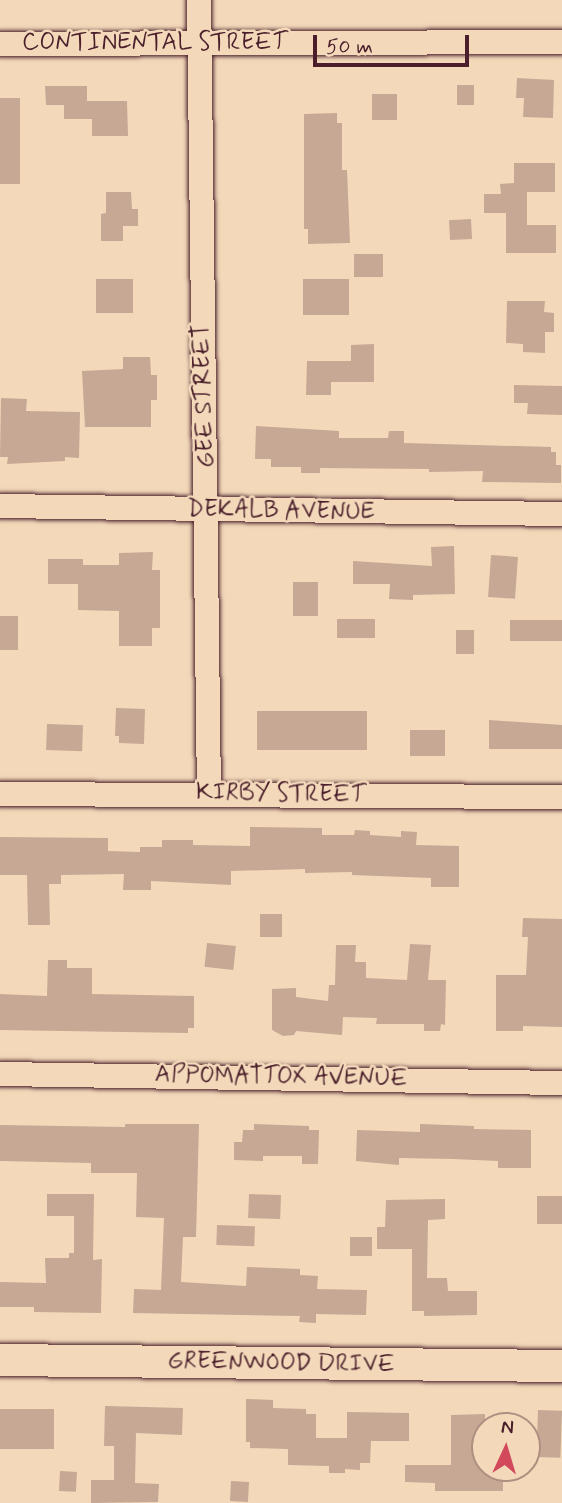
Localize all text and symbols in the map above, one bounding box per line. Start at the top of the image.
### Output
scale bar [317,21,473,65]
street label: CONTINENTAL STREET [22,29,288,57]
text: 50 m [326,33,373,61]
street label: GEE STREET [187,324,221,468]
street label: DEKALB AVENUE [185,495,377,527]
street label: KIRBY STREET [195,778,367,810]
street label: APPOMATTOX AVENUE [155,1060,407,1094]
street label: GREENWOOD DRIVE [167,1347,395,1379]
north arrow [471,1412,541,1482]
text: N [500,1415,515,1440]

